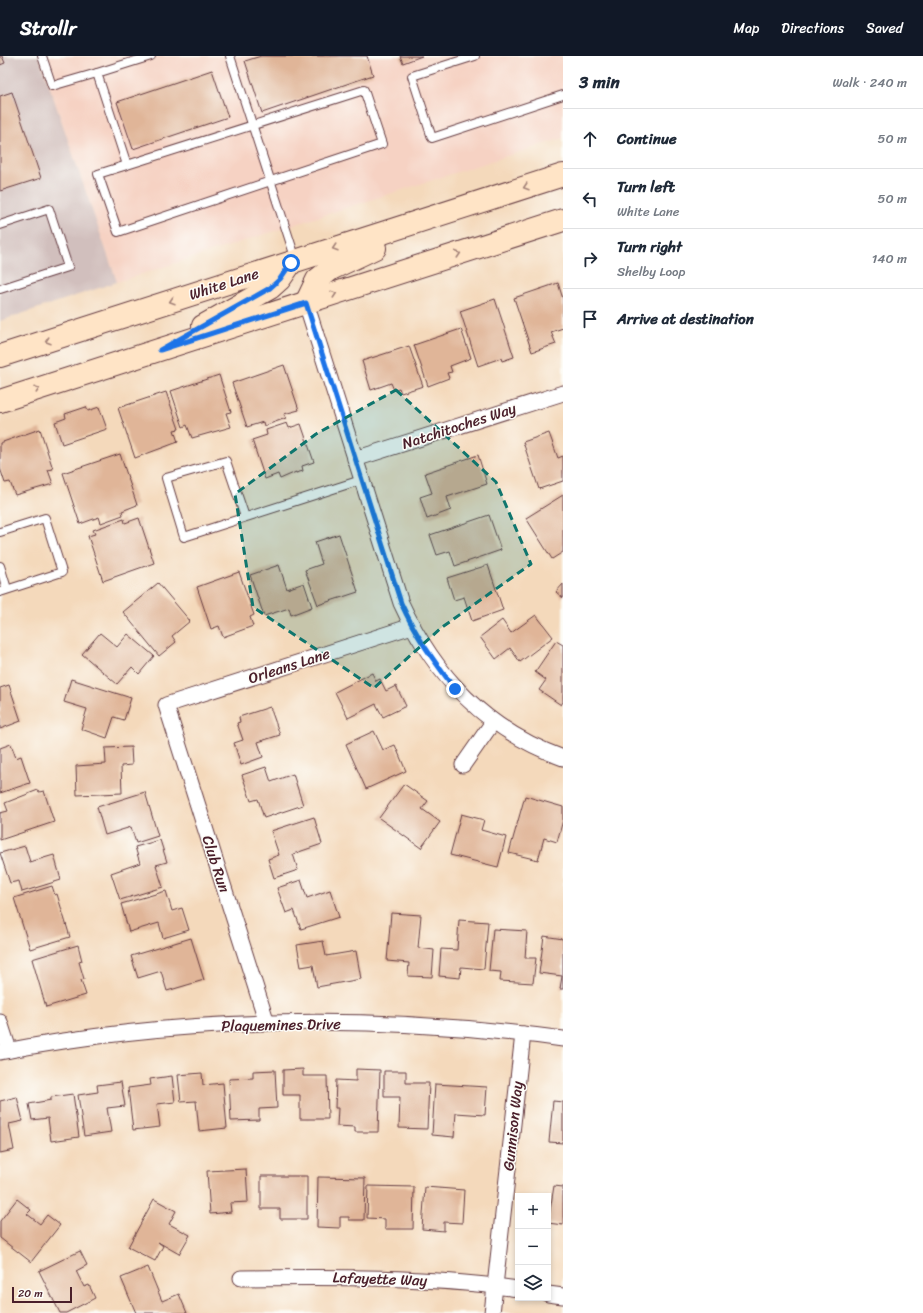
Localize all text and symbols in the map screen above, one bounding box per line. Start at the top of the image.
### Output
text: Strollr [20,12,76,45]
text: Map [733,16,759,41]
text: Directions [781,16,844,41]
text: Saved [866,16,903,41]
text: 3 min [579,67,620,97]
text: Walk · 240 m [832,71,907,94]
text: Continue [617,126,677,152]
text: 50 m [877,127,907,150]
icon: ahead [579,128,601,150]
text: Turn left [617,174,675,200]
one-way arrow [523,183,530,191]
text: 50 m [877,187,907,210]
icon: left [579,188,601,210]
text: White Lane [617,200,679,223]
text: Turn right [617,234,682,260]
one-way arrow [332,244,339,252]
text: 140 m [872,247,907,270]
icon: right [579,248,601,270]
one-way arrow [454,250,461,259]
route start [282,254,300,272]
street label: White Lane [186,260,263,307]
text: Shelby Loop [617,260,685,283]
one-way arrow [330,290,337,299]
one-way arrow [168,296,175,305]
text: Arrive at destination [617,306,754,332]
icon: arrive [579,308,601,330]
one-way arrow [45,336,52,345]
one-way arrow [33,385,40,394]
street label: Natchitoches Way [399,395,520,457]
street label: Orleans Lane [245,640,334,691]
route end [446,680,464,698]
street label: Club Run [195,832,237,896]
street label: Plaquemines Drive [221,1011,341,1039]
street label: Gunnison Way [495,1080,531,1172]
map controls [515,1193,551,1301]
button: + [515,1193,551,1229]
button: − [515,1229,551,1265]
street label: Lafayette Way [332,1264,428,1294]
button: layers [515,1265,551,1301]
text: 20 m [18,1284,43,1303]
scale bar [12,1285,72,1304]

